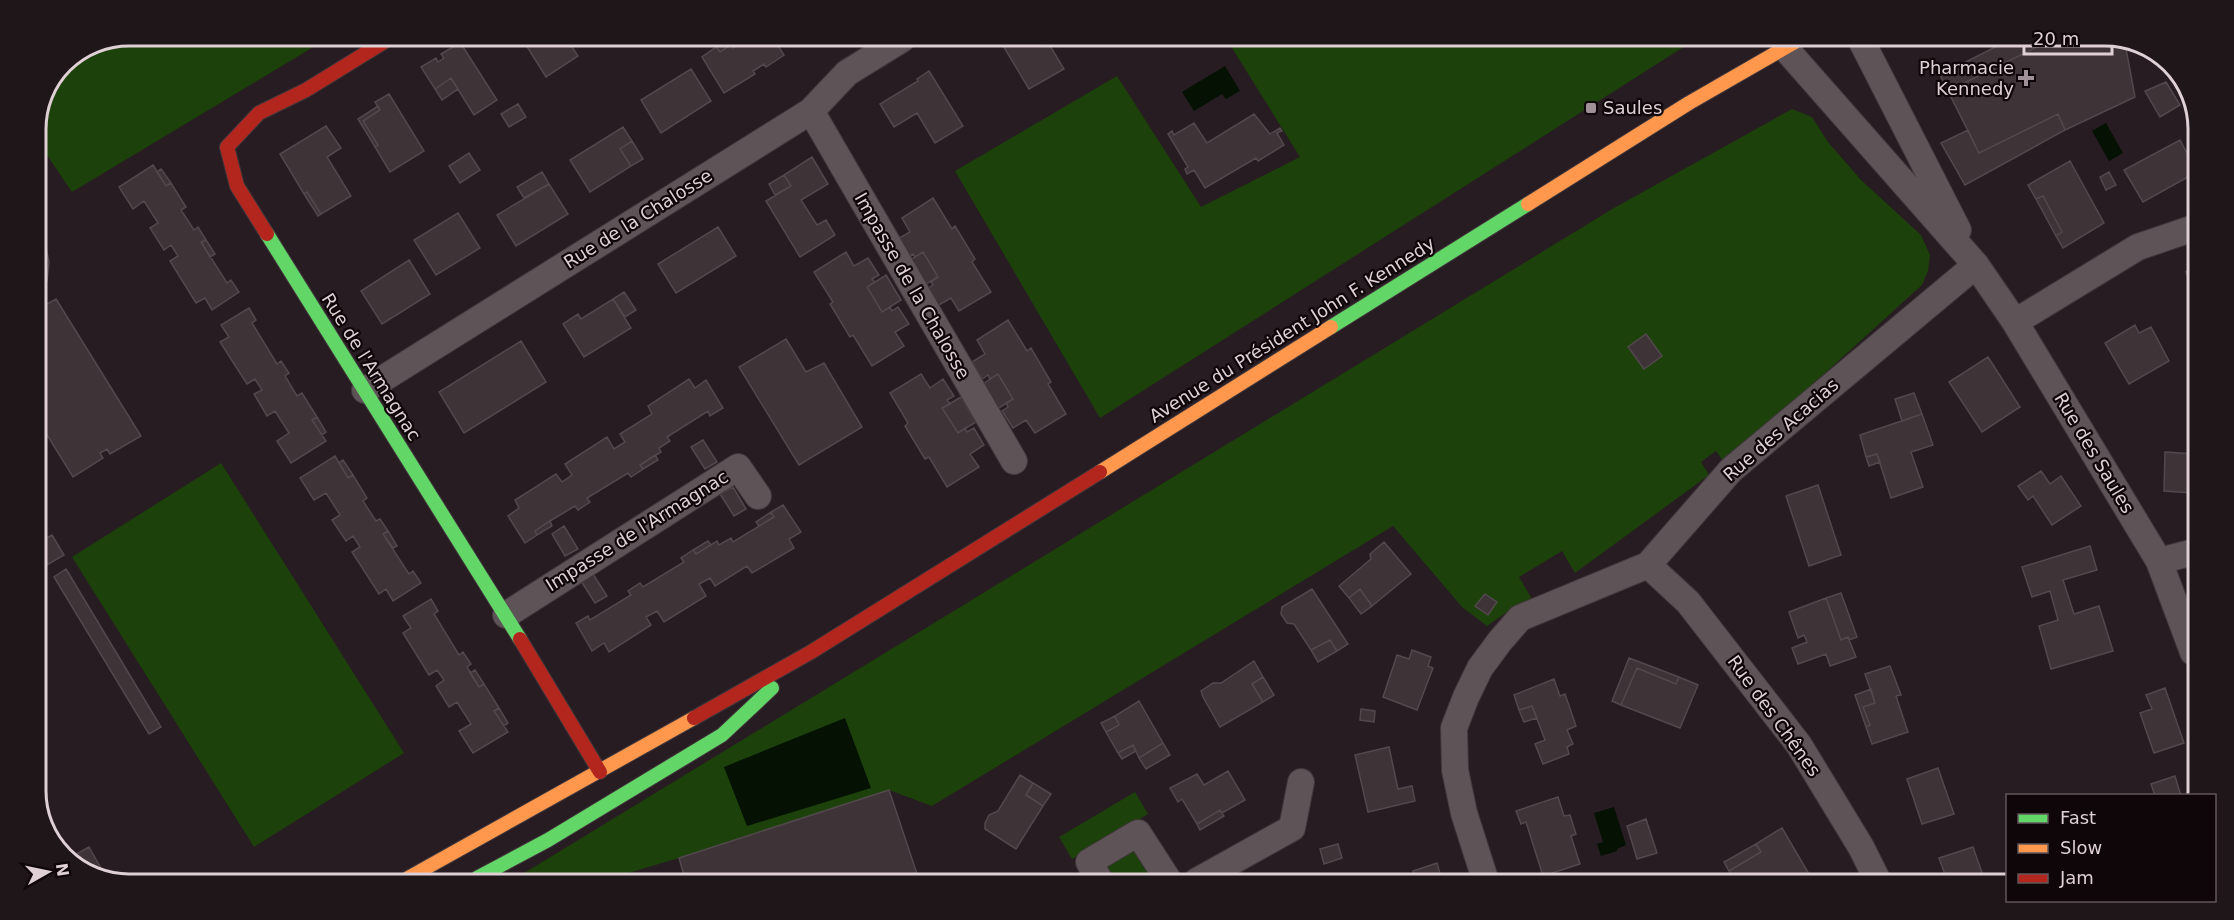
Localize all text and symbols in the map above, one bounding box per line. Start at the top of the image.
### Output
scale bar [2024,18,2112,56]
text: 20 m [2033,28,2079,49]
place label: Pharmacie Kennedy [1919,57,2014,99]
marker: Pharmacie Kennedy [2019,71,2033,85]
place label: Saules [1603,97,1662,118]
marker: Saules [1584,101,1598,115]
street label: Rue de la Chalosse [560,164,716,273]
street label: Impasse de la Chalosse [850,189,974,383]
street label: Avenue du Président John F. Kennedy [1145,232,1439,427]
street label: Rue de l'Armagnac [318,289,425,444]
street label: Rue des Acacias [1719,374,1843,485]
street label: Rue des Saules [2050,389,2139,517]
street label: Impasse de l'Armagnac [542,466,732,595]
street label: Rue des Chênes [1723,651,1825,780]
legend [2006,794,2216,902]
text: Fast [2060,807,2096,828]
text: Slow [2060,837,2102,858]
north arrow [18,842,78,902]
text: N [52,862,73,878]
text: Jam [2059,867,2094,888]

